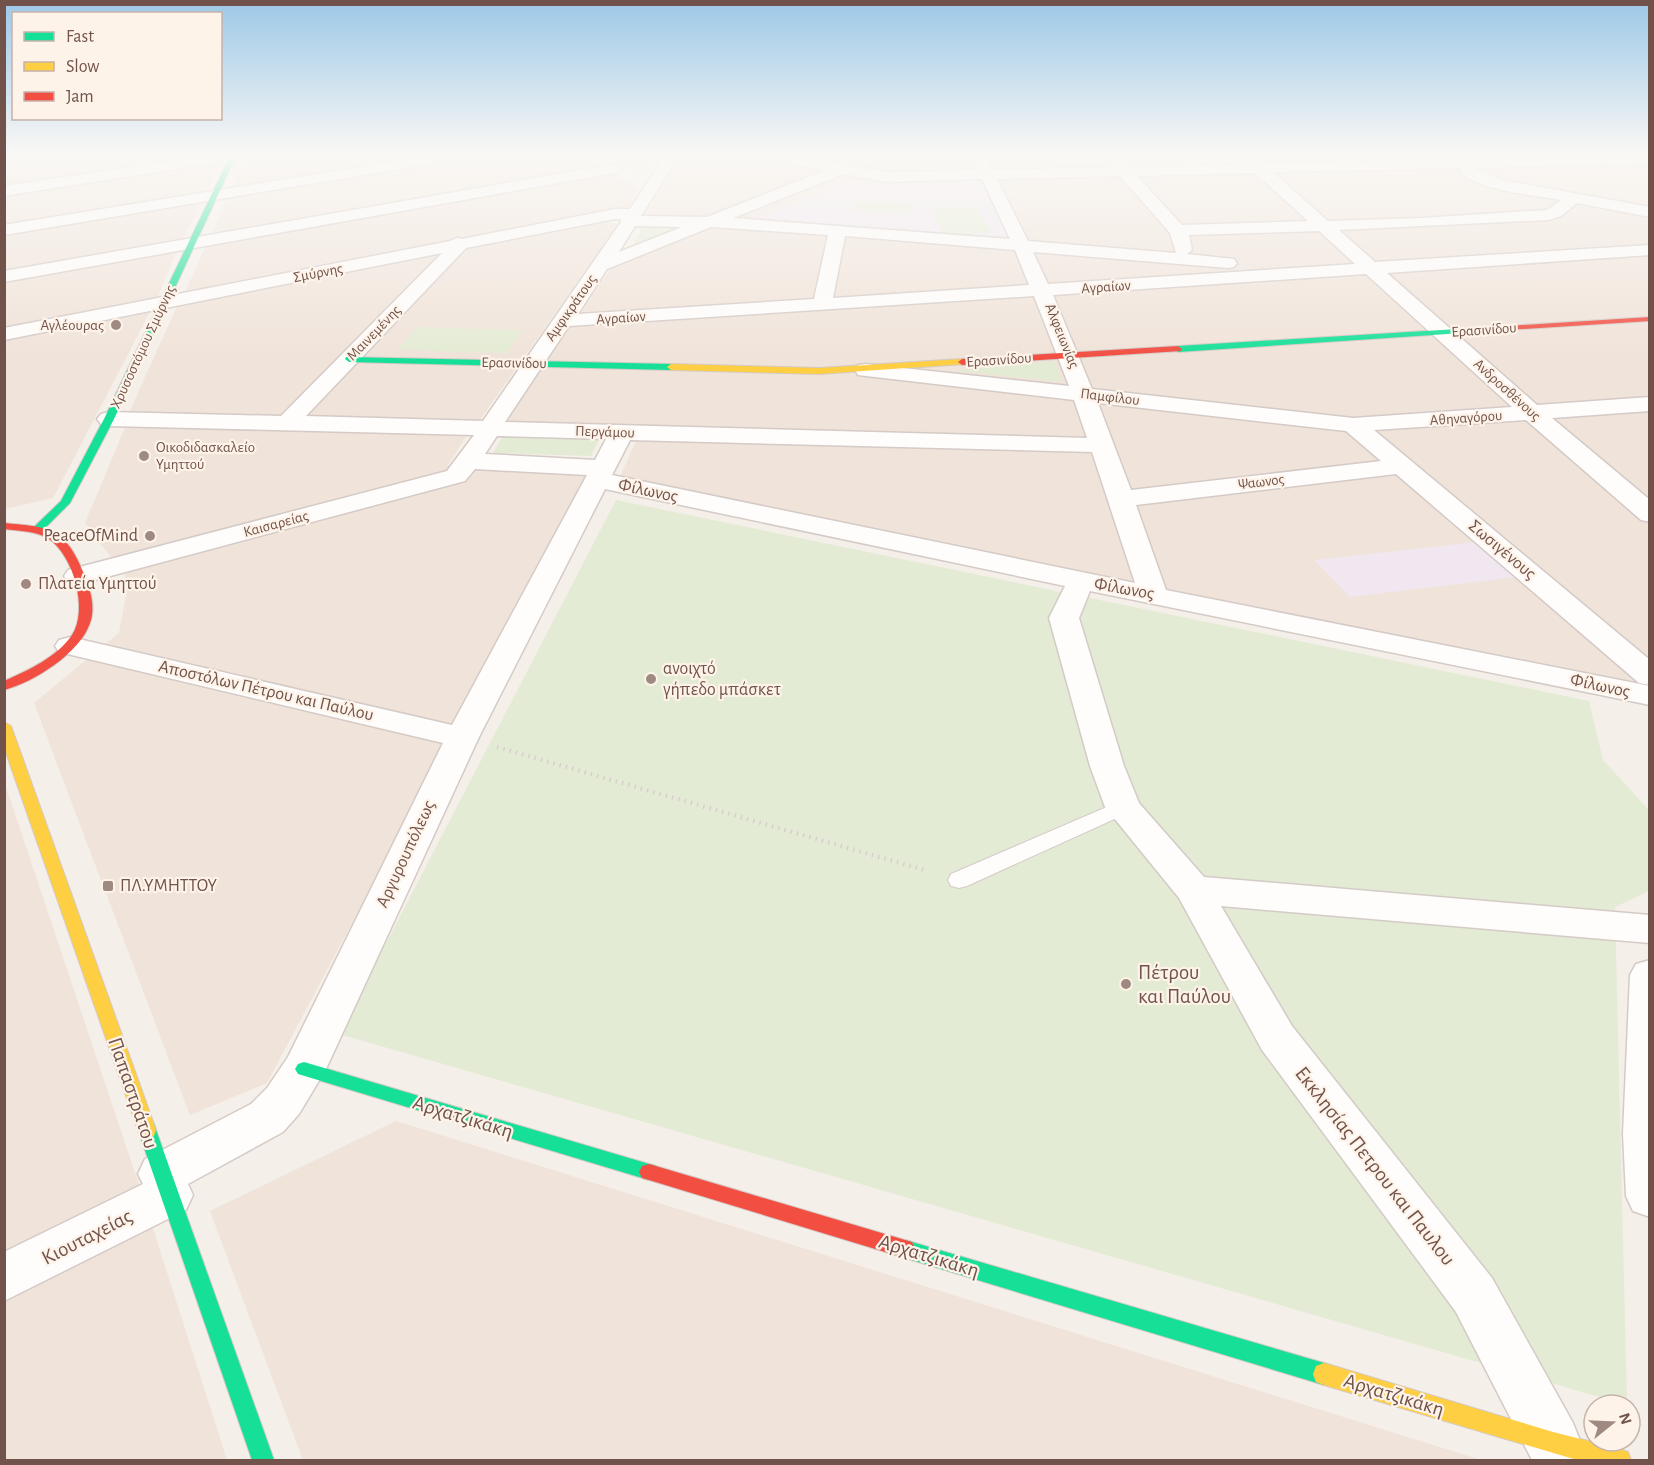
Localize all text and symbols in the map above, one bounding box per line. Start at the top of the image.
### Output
legend [12,12,222,120]
text: Fast [66,28,94,46]
text: Slow [66,58,99,76]
text: Jam [66,88,94,106]
street label: Σμύρνης [292,261,344,285]
street label: Αμφικράτους [543,272,599,344]
street label: Αγραίων [1081,278,1131,296]
street label: Χρυσοστόμου Σμύρνης [108,283,178,411]
street label: Αλφειωνίας [1042,301,1082,371]
street label: Μαινεμένης [344,302,404,363]
street label: Αγραίων [596,309,646,327]
place label: Αγλέουρας [40,318,104,333]
marker: Αγλέουρας [109,318,123,332]
street label: Ερασινίδου [1451,320,1517,340]
street label: Ερασινίδου [966,350,1032,370]
street label: Ερασινίδου [481,355,547,371]
street label: Ανδροσθένους [1471,356,1544,424]
street label: Παμφίλου [1080,386,1140,408]
street label: Αθηναγόρου [1429,408,1503,428]
street label: Περγάμου [575,423,635,441]
place label: Οικοδιδασκαλείο Υμηττού [156,440,255,472]
marker: Οικοδιδασκαλείο Υμηττού [137,449,151,463]
street label: Ψαωνος [1237,472,1285,492]
street label: Φίλωνος [616,475,680,506]
street label: Καισαρείας [242,508,310,540]
street label: Σωσιγένους [1465,517,1539,583]
place label: PeaceOfMind [44,527,138,545]
marker: PeaceOfMind [143,529,157,543]
place label: Πλατεία Υμηττού [38,574,157,593]
street label: Φίλωνος [1093,574,1156,603]
marker: Πλατεία Υμηττού [19,577,33,591]
street label: Αποστόλων Πέτρου και Παύλου [157,657,375,725]
place label: ανοιχτό γήπεδο μπάσκετ [663,660,781,699]
street label: Φίλωνος [1568,670,1632,701]
marker: ανοιχτό γήπεδο μπάσκετ [644,672,658,686]
street label: Αργυρουπόλεως [373,798,439,910]
place label: ΠΛ.ΥΜΗΤΤΟΥ [120,877,218,895]
marker: ΠΛ.ΥΜΗΤΤΟΥ [101,879,115,893]
place label: Πέτρου και Παύλου [1138,962,1231,1007]
marker: Πέτρου και Παύλου [1119,977,1133,991]
street label: Παπαστράτου [104,1035,162,1151]
street label: Εκκλησίας Πετρου και Παυλου [1291,1063,1459,1269]
street label: Αρχατζικάκη [410,1092,516,1142]
street label: Κιουταχείας [38,1205,136,1269]
street label: Αρχατζικάκη [876,1231,982,1281]
street label: Αρχατζικάκη [1341,1370,1447,1420]
north arrow [1582,1393,1642,1453]
text: N [1616,1411,1635,1426]

